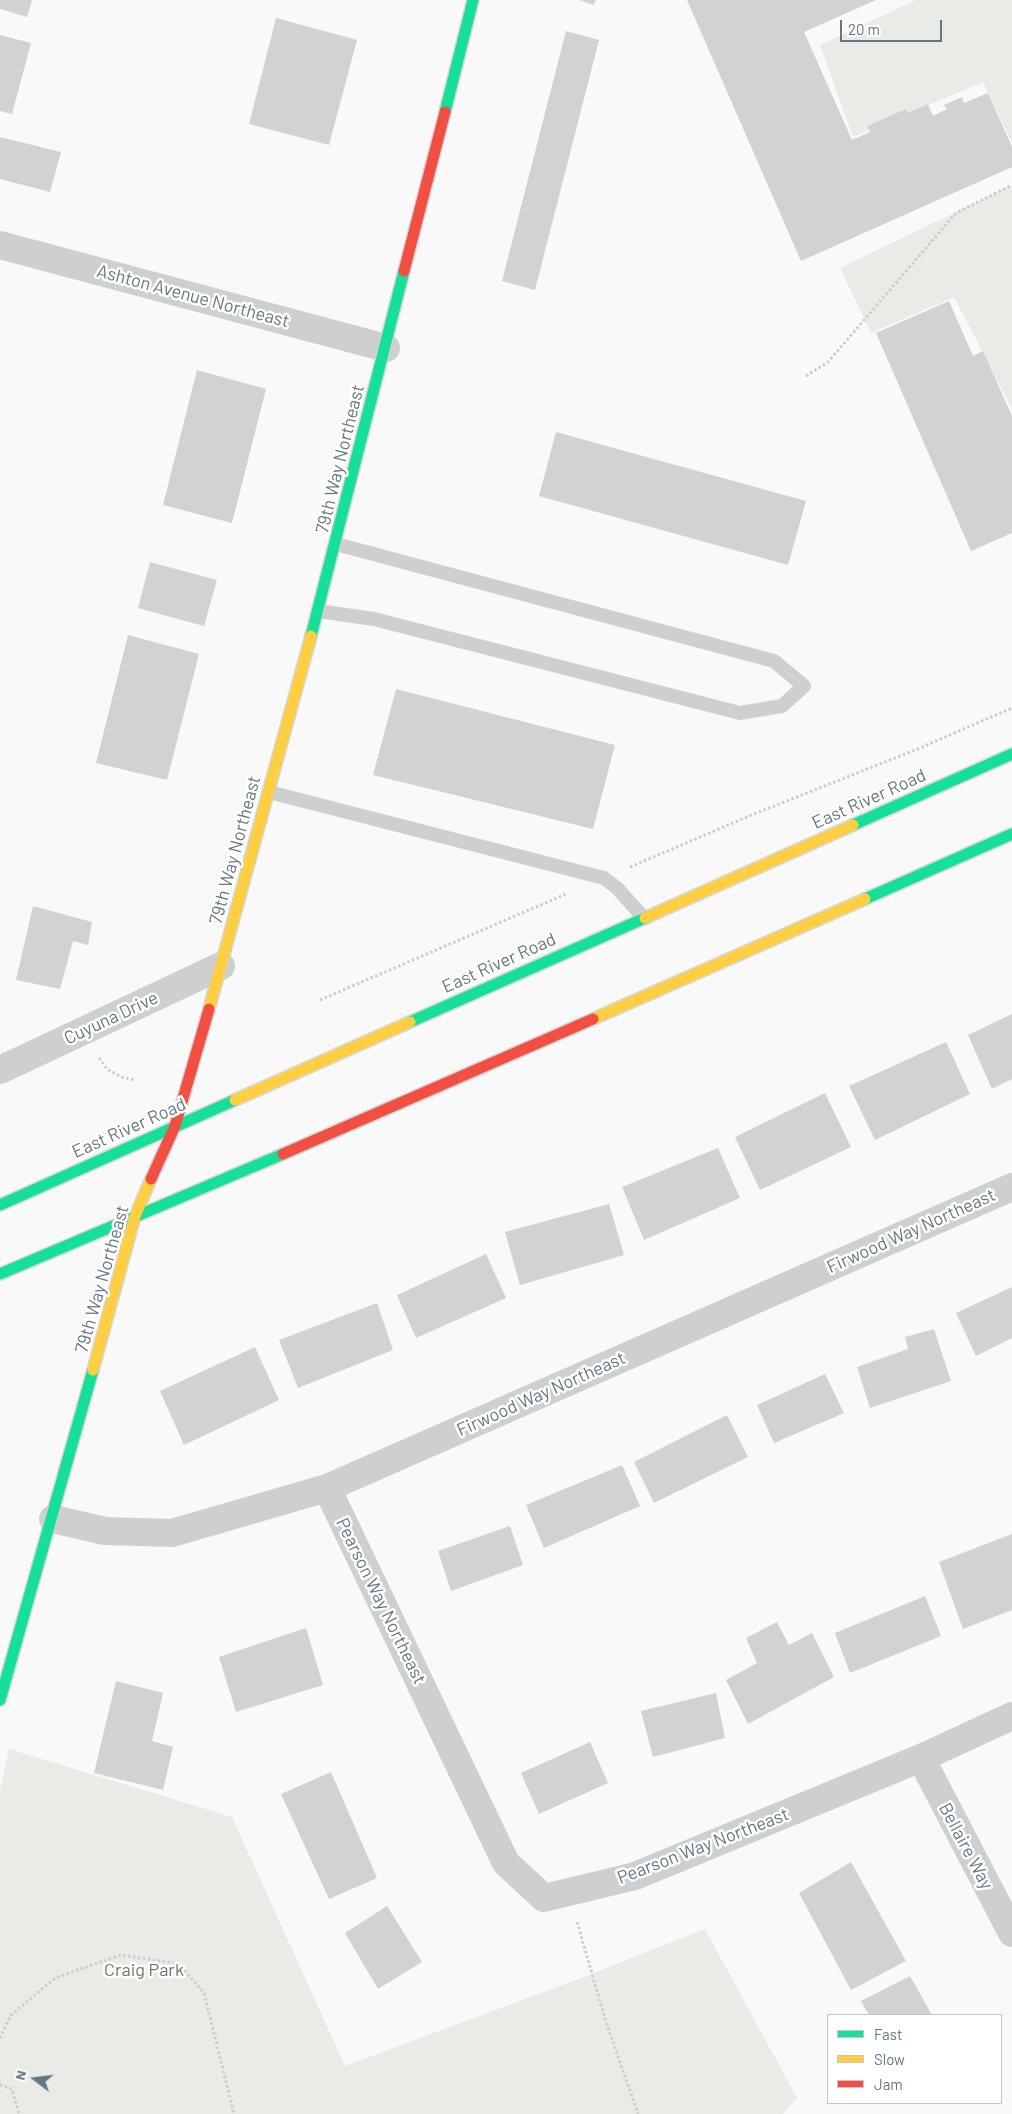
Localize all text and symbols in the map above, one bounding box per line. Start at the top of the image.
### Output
scale bar [842,10,944,42]
text: 20 m [848,20,880,38]
street label: Ashton Avenue Northeast [94,260,292,332]
street label: 79th Way Northeast [311,382,369,536]
street label: East River Road [809,764,929,834]
street label: 79th Way Northeast [205,774,265,926]
street label: East River Road [439,928,559,998]
street label: Cuyuna Drive [61,987,161,1049]
street label: East River Road [69,1093,189,1163]
street label: Firwood Way Northeast [823,1184,999,1278]
street label: 79th Way Northeast [71,1203,133,1355]
street label: Firwood Way Northeast [453,1347,629,1441]
street label: Pearson Way Northeast [331,1514,431,1688]
street label: Bellaire Way [934,1799,998,1893]
street label: Pearson Way Northeast [614,1803,792,1889]
park label: Craig Park [104,1959,184,1981]
legend [827,2014,1002,2104]
text: Fast [874,2025,902,2043]
text: Slow [874,2050,905,2068]
north arrow [10,2054,60,2104]
text: N [11,2068,29,2082]
text: Jam [874,2075,903,2093]

